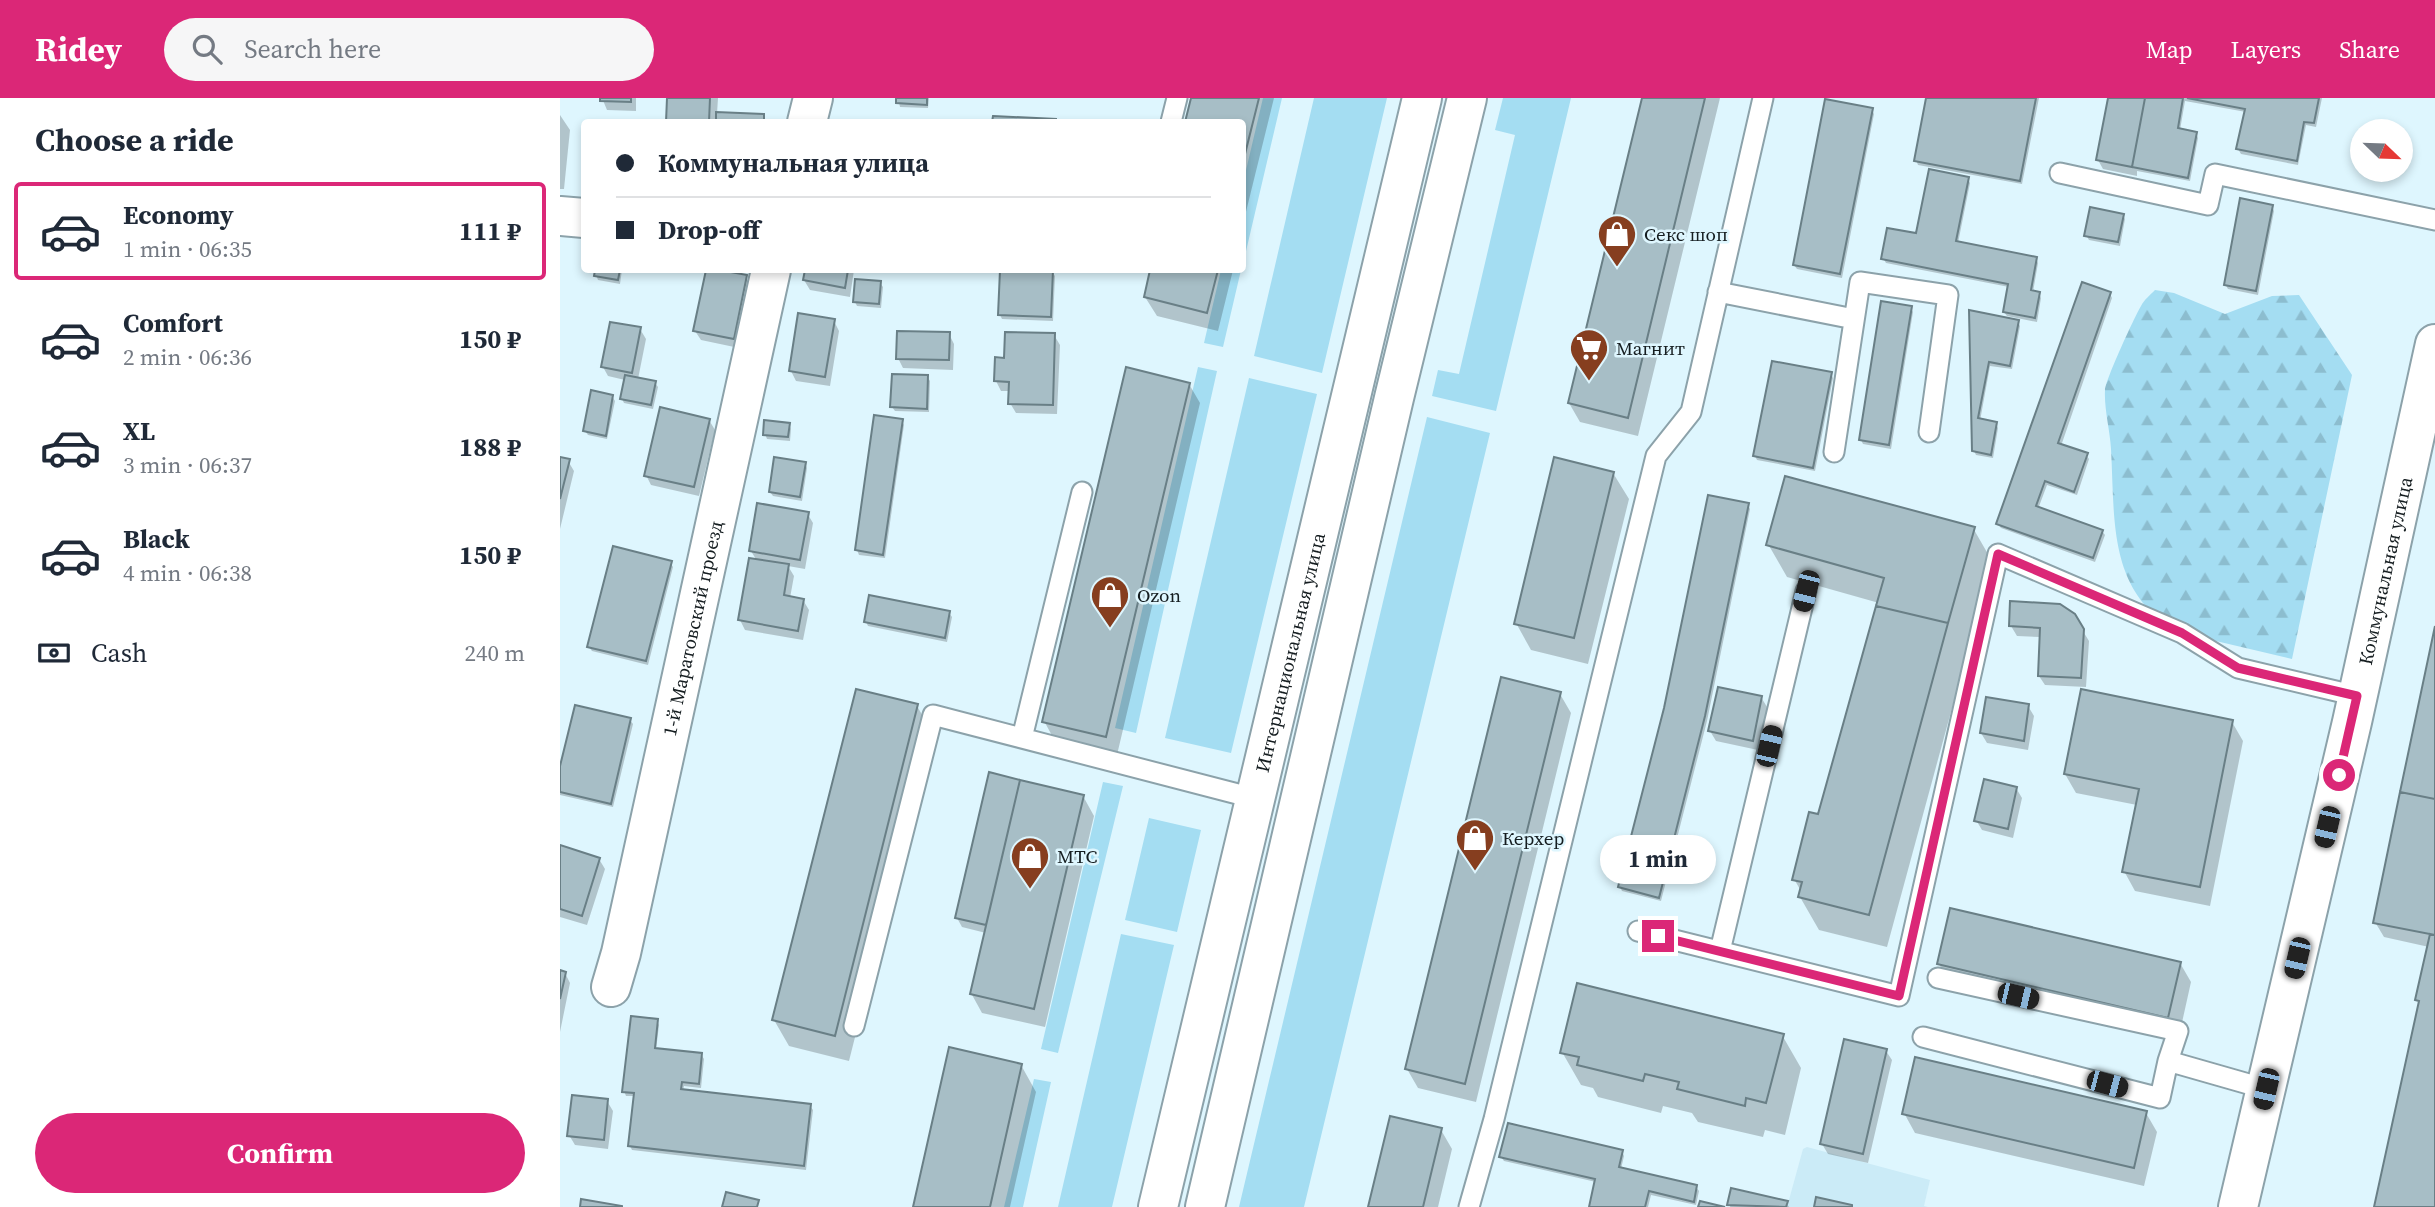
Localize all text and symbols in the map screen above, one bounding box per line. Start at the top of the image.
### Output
search box [164,18,654,81]
text: Ridey [35,27,122,72]
icon: search [188,30,226,68]
text: Search here [244,31,381,67]
text: Map [2146,33,2193,66]
text: Layers [2231,33,2301,66]
text: Share [2339,33,2400,66]
text: Choose a ride [35,118,234,162]
north arrow [2350,119,2413,182]
map controls [2350,119,2413,182]
text: Коммунальная улица [658,145,929,181]
text: Economy [123,197,234,233]
icon: car [39,200,102,263]
text: Drop-off [658,212,760,248]
text: 111 ₽ [459,213,521,249]
shop icon: Секс шоп [1596,213,1638,268]
place label: Секс шоп [1644,221,1728,247]
text: 1 min · 06:35 [123,233,252,265]
text: Comfort [123,305,223,341]
icon: car [39,308,102,371]
text: 150 ₽ [459,321,521,357]
supermarket icon: Магнит [1568,327,1610,382]
place label: Магнит [1616,335,1685,361]
text: 2 min · 06:36 [123,341,252,373]
text: XL [123,413,155,449]
icon: car [39,416,102,479]
text: 188 ₽ [459,429,521,465]
text: 3 min · 06:37 [123,449,252,481]
street label: Коммунальная улица [2352,474,2419,667]
street label: 1-й Маратовский проезд [656,518,729,738]
text: Black [123,521,190,557]
icon: car [39,524,102,587]
street label: Интернациональная улица [1249,530,1331,775]
text: 150 ₽ [459,537,521,573]
text: 4 min · 06:38 [123,557,252,589]
car [1791,568,1822,614]
shop icon: Ozon [1089,574,1131,629]
place label: Ozon [1137,582,1181,608]
icon: cash [35,634,73,672]
text: Cash [91,635,147,671]
text: 240 m [464,637,525,669]
car [1755,723,1784,769]
route start [2323,759,2355,791]
car [2313,804,2342,850]
shop icon: Керхер [1454,817,1496,872]
place label: Керхер [1502,825,1564,851]
callout: 1 min [1600,834,1716,884]
shop icon: МТС [1009,835,1051,890]
place label: МТС [1057,843,1097,869]
text: 1 min [1628,843,1688,875]
route end [1642,920,1674,952]
car [2283,935,2312,981]
car [1996,981,2041,1011]
car [2252,1066,2281,1112]
car [2084,1068,2131,1100]
button: Confirm [35,1113,525,1193]

